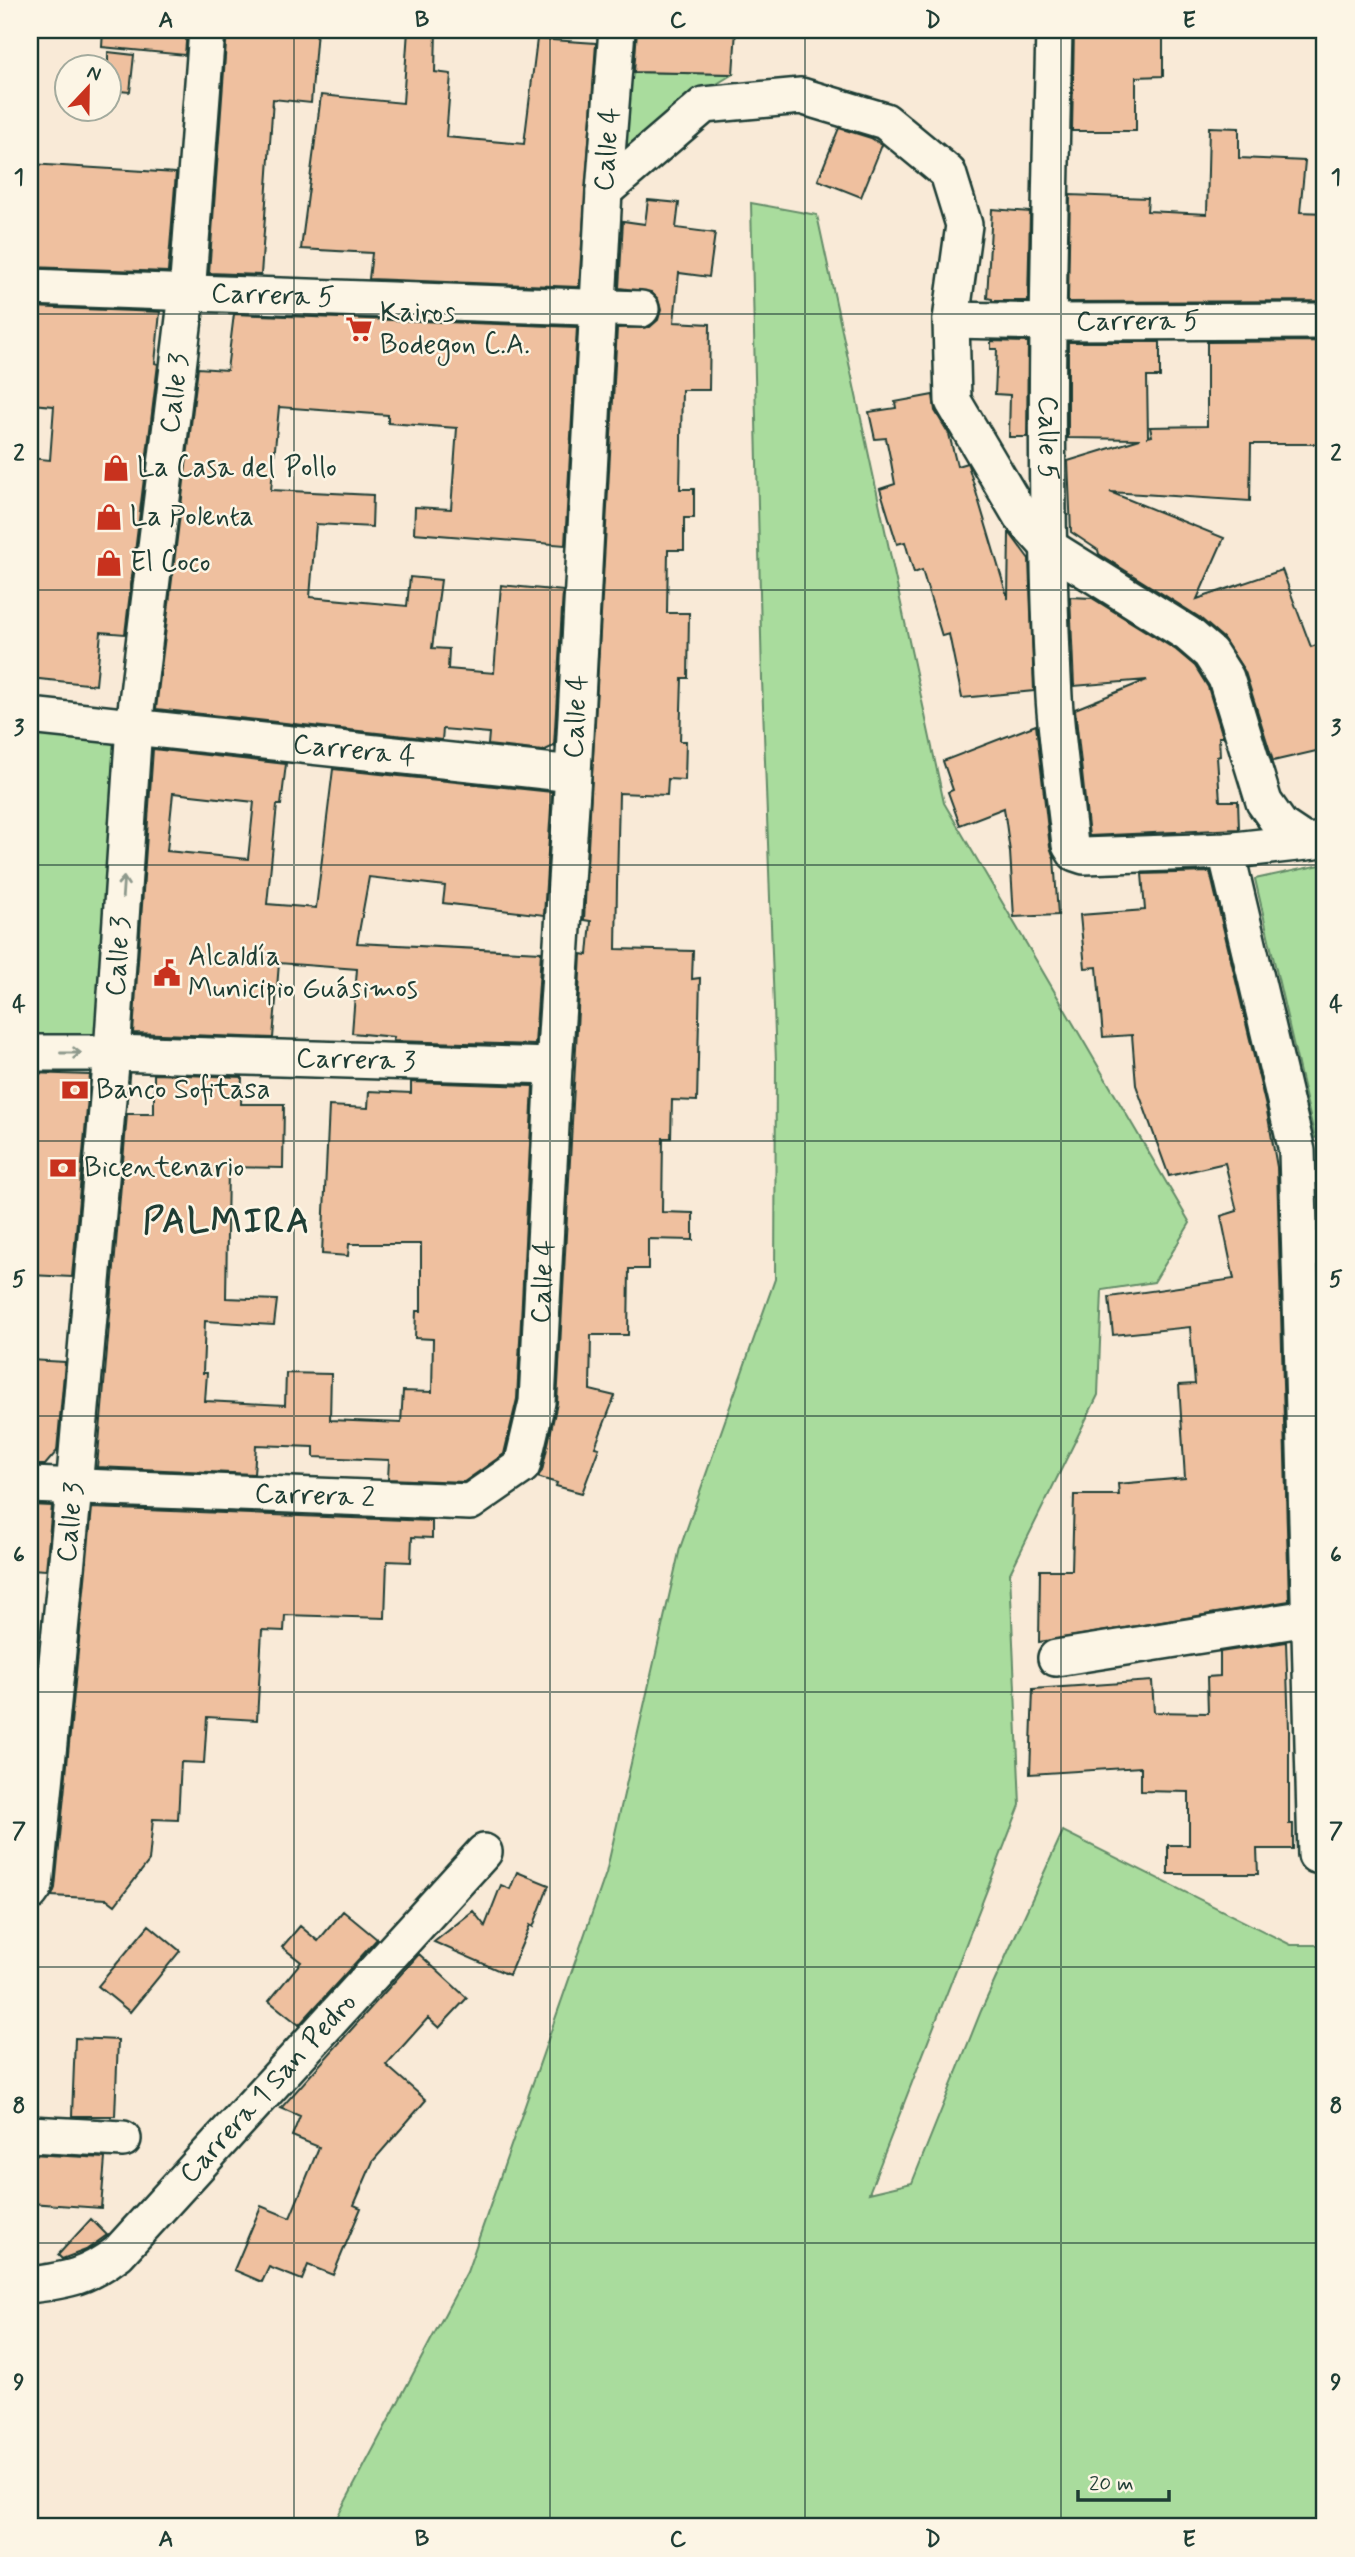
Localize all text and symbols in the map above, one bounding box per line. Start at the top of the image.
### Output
text: A [158,6,174,36]
text: B [415,6,430,36]
text: C [670,6,687,36]
text: D [925,6,941,36]
text: E [1182,6,1196,36]
north arrow [52,52,122,122]
text: N [83,60,104,88]
street label: Calle 4 [586,106,629,193]
text: 1 [14,163,24,193]
text: 1 [1331,163,1341,193]
street label: Carrera 5 [210,275,335,316]
place label: Kairos Bodegon C.A. [380,295,530,366]
street label: Carrera 5 [1076,303,1200,340]
supermarket icon: Kairos Bodegon C.A. [344,314,374,344]
street label: Calle 3 [152,351,198,436]
street label: Calle 5 [1029,396,1066,480]
text: 2 [13,439,25,469]
text: 2 [1330,439,1342,469]
place label: La Casa del Pollo [137,450,337,487]
shop icon: La Casa del Pollo [101,453,131,483]
place label: La Polenta [130,499,254,536]
shop icon: La Polenta [94,502,124,532]
place label: El Coco [130,545,210,582]
shop icon: El Coco [94,548,124,578]
street label: Calle 4 [555,673,597,759]
text: 3 [14,714,25,744]
text: 3 [1331,714,1342,744]
street label: Carrera 4 [291,726,417,776]
one-way arrow [117,876,130,899]
street label: Calle 3 [97,915,140,998]
place label: Alcaldía Municipio Guásimos [188,939,418,1008]
public building icon: Alcaldía Municipio Guásimos [152,958,182,988]
text: 4 [12,990,26,1020]
text: 4 [1329,990,1343,1020]
street label: Carrera 3 [296,1040,417,1080]
one-way arrow [59,1046,82,1060]
place label: Banco Sofitasa [96,1072,271,1109]
bank icon: Banco Sofitasa [60,1075,90,1105]
place label: Bicentenario [84,1150,244,1187]
bank icon: Bicentenario [48,1153,78,1183]
district label: PALMIRA [143,1199,311,1245]
street label: Calle 4 [522,1239,564,1324]
text: 5 [12,1265,26,1295]
text: 5 [1329,1265,1343,1295]
street label: Carrera 2 [254,1475,376,1517]
street label: Calle 3 [48,1480,93,1564]
text: 6 [13,1541,25,1571]
text: 6 [1330,1541,1342,1571]
text: 7 [12,1817,26,1847]
text: 7 [1329,1817,1343,1847]
street label: Carrera 1 San Pedro [171,1985,365,2192]
text: 8 [13,2092,25,2122]
text: 8 [1330,2092,1342,2122]
text: 9 [13,2368,25,2398]
text: 9 [1330,2368,1342,2398]
scale bar [1078,2459,1170,2503]
text: 20 m [1089,2470,1134,2498]
text: A [158,2525,174,2555]
text: B [415,2525,430,2555]
text: C [670,2525,687,2555]
text: D [925,2525,941,2555]
text: E [1182,2525,1196,2555]

